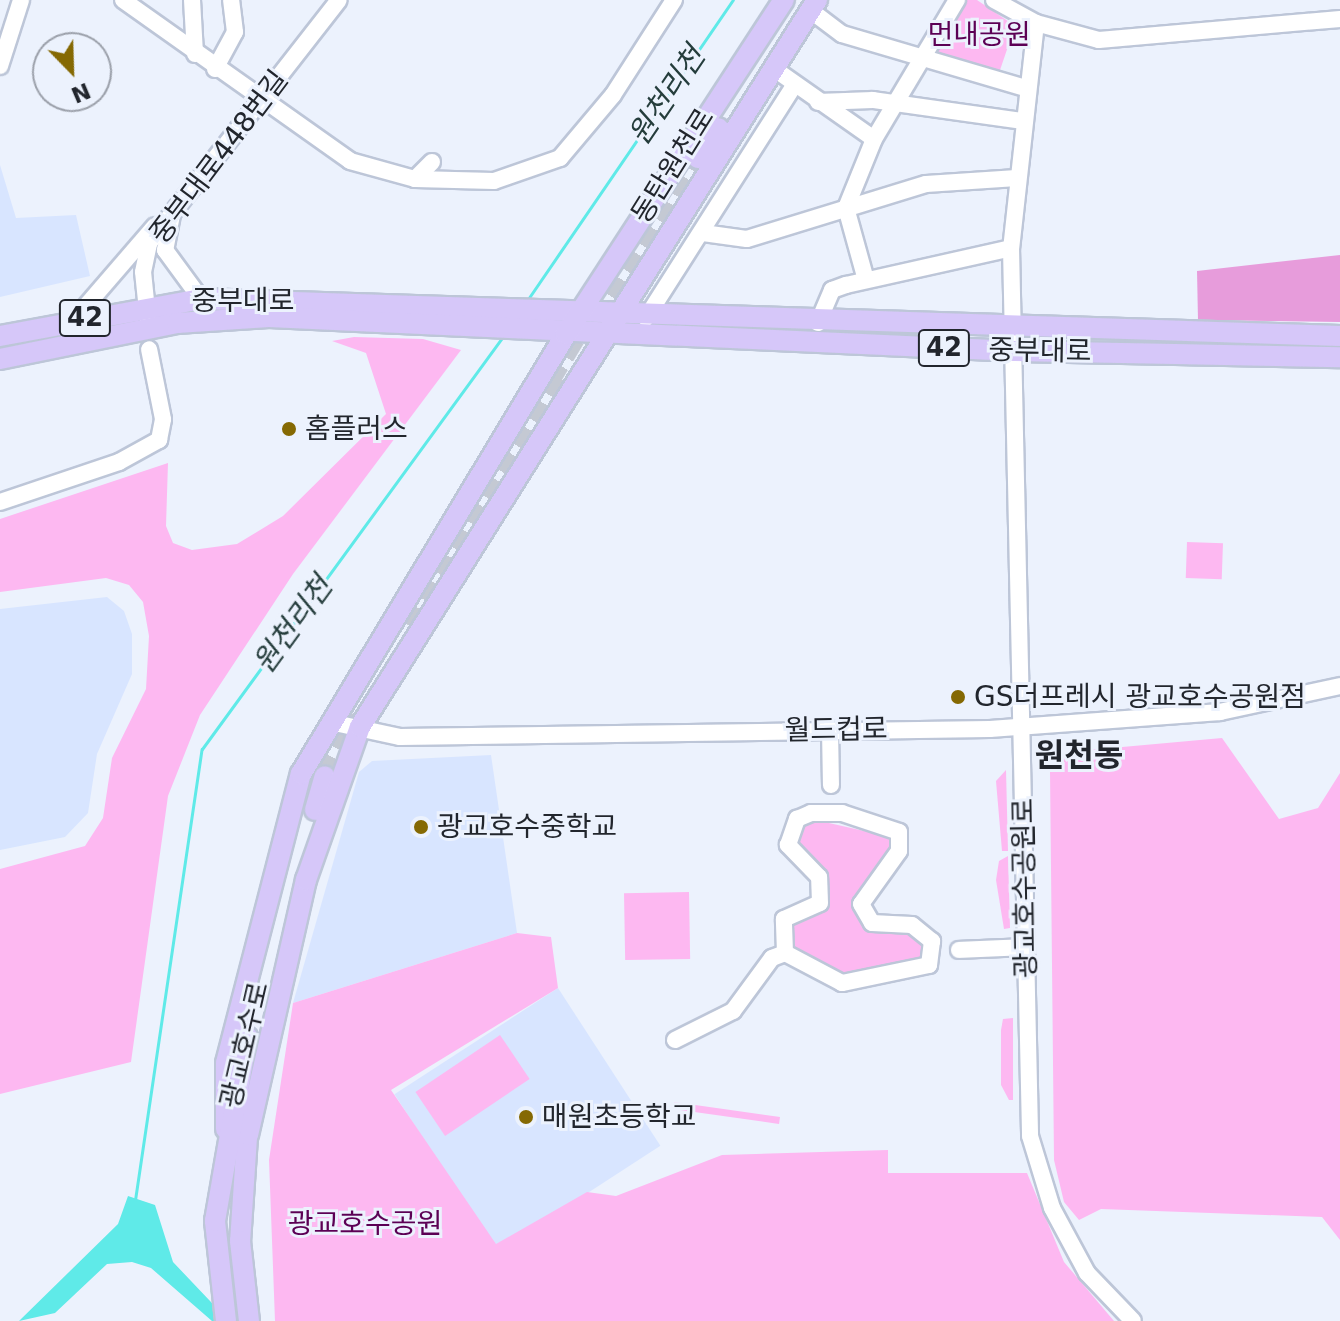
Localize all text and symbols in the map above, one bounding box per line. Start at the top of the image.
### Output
park label: 먼내공원 [927,18,1031,52]
north arrow [32,32,112,112]
water label: 원천리천 [621,40,713,152]
street label: 중부대로448번길 [143,64,295,250]
text: N [67,78,94,108]
street label: 동탄원천로 [625,102,721,230]
street label: 중부대로 [191,284,295,318]
road number: 42 [57,296,113,340]
road number: 42 [916,326,972,370]
street label: 중부대로 [988,333,1092,369]
place label: 홈플러스 [305,412,408,446]
marker: 홈플러스 [280,420,298,438]
water label: 원천리천 [246,570,340,680]
place label: GS더프레시 광교호수공원점 [974,680,1306,714]
marker: GS더프레시 광교호수공원점 [949,688,967,706]
street label: 월드컵로 [784,712,888,748]
district label: 원천동 [1035,736,1123,774]
street label: 광교호수공원로 [1007,798,1043,978]
place label: 광교호수중학교 [437,810,617,844]
marker: 광교호수중학교 [412,818,430,836]
street label: 광교호수로 [214,978,276,1112]
place label: 매원초등학교 [542,1100,697,1134]
marker: 매원초등학교 [517,1108,535,1126]
park label: 광교호수공원 [288,1207,442,1241]

